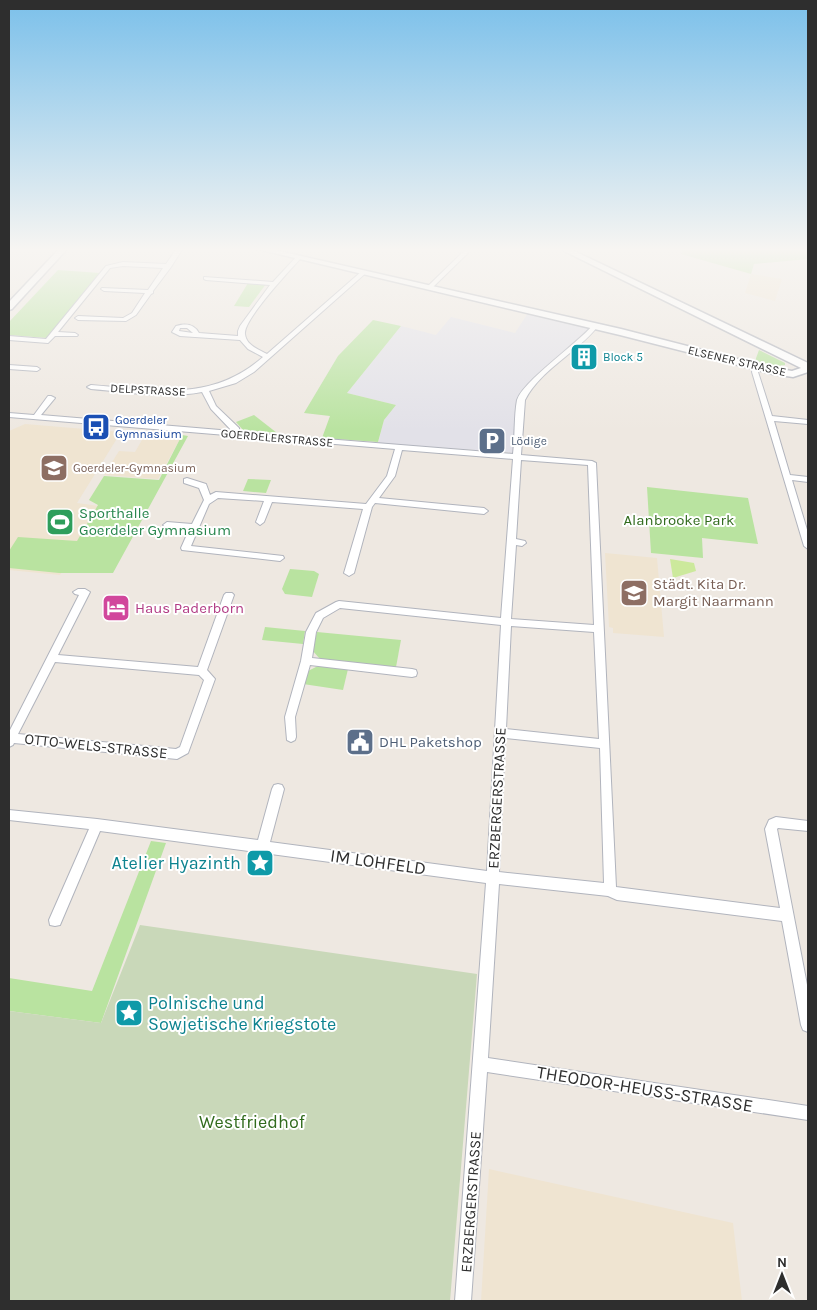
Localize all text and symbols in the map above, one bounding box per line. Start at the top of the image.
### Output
building icon: Block 5 [569,342,599,372]
street label: ELSENER STRASSE [687,343,787,379]
place label: Block 5 [603,350,643,364]
street label: DELPSTRASSE [110,381,186,399]
bus stop icon: Goerdeler Gymnasium [81,412,111,442]
place label: Goerdeler Gymnasium [115,413,182,441]
street label: GOERDELERSTRASSE [220,426,334,450]
parking icon: Lödige [477,426,507,456]
place label: Lödige [511,434,547,448]
school or university icon: Goerdeler-Gymnasium [39,453,69,483]
place label: Goerdeler-Gymnasium [73,461,196,475]
place label: Sporthalle Goerdeler Gymnasium [79,504,231,539]
sports icon: Sporthalle Goerdeler Gymnasium [45,507,75,537]
park label: Alanbrooke Park [624,511,734,529]
place label: Städt. Kita Dr. Margit Naarmann [653,575,774,610]
school or university icon: Städt. Kita Dr. Margit Naarmann [619,578,649,608]
hotel icon: Haus Paderborn [101,593,131,623]
place label: Haus Paderborn [135,599,244,617]
public building icon: DHL Paketshop [345,727,375,757]
street label: ERZBERGERSTRASSE [484,727,510,869]
street label: OTTO-WELS-STRASSE [24,730,168,762]
place label: DHL Paketshop [379,733,482,751]
street label: IM LOHFELD [329,844,427,880]
place icon: Atelier Hyazinth [245,848,275,878]
place label: Atelier Hyazinth [111,852,241,874]
place label: Polnische und Sowjetische Kriegstote [148,992,336,1035]
place icon: Polnische und Sowjetische Kriegstote [114,998,144,1028]
street label: THEODOR-HEUSS-STRASSE [535,1061,755,1117]
park label: Westfriedhof [199,1111,306,1133]
street label: ERZBERGERSTRASSE [457,1131,485,1273]
north arrow [757,1250,807,1300]
text: N [777,1254,787,1271]

